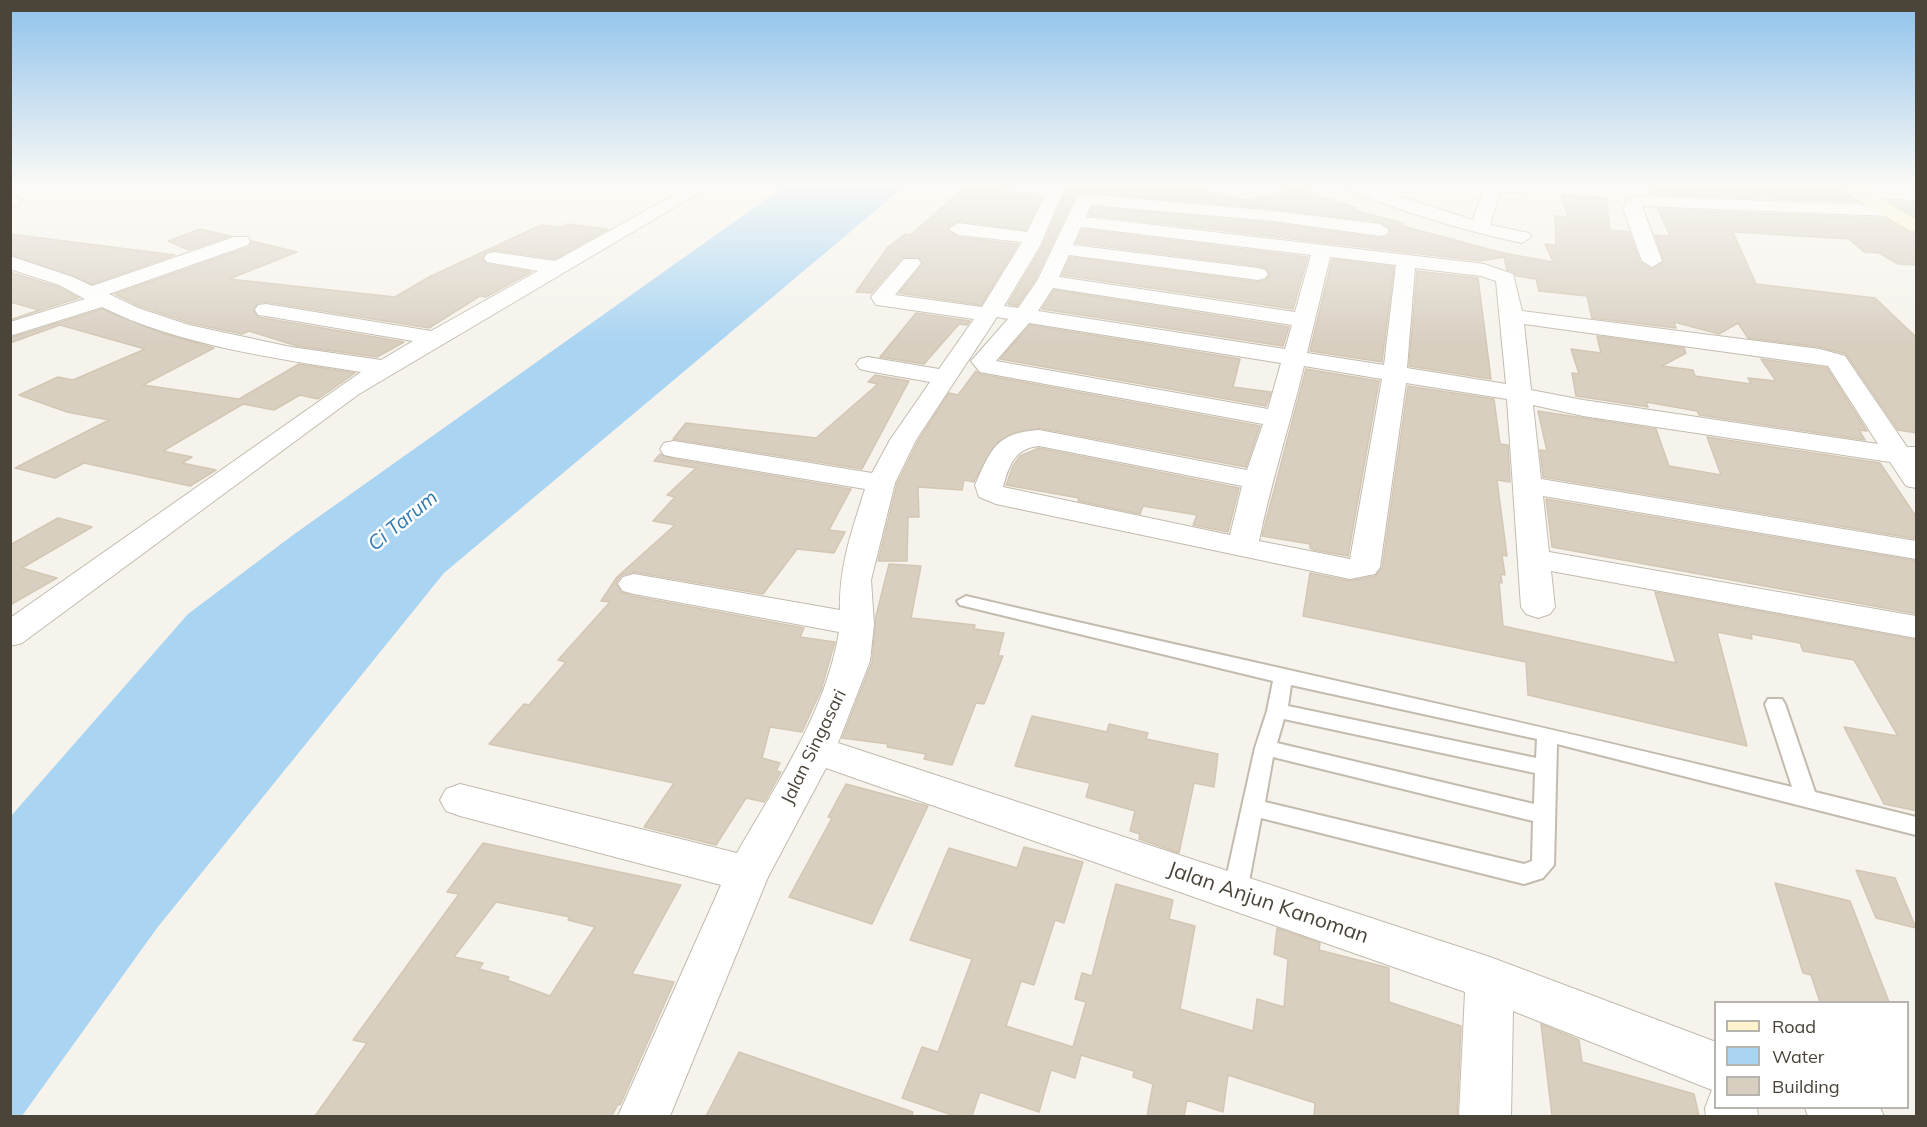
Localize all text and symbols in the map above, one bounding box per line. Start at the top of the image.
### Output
water label: Ci Tarum [363,486,443,556]
street label: Jalan Singasari [777,686,851,808]
street label: Jalan Anjun Kanoman [1164,857,1372,949]
legend [1714,1001,1909,1109]
text: Road [1772,1015,1816,1038]
text: Water [1772,1045,1824,1068]
text: Building [1772,1075,1840,1098]

